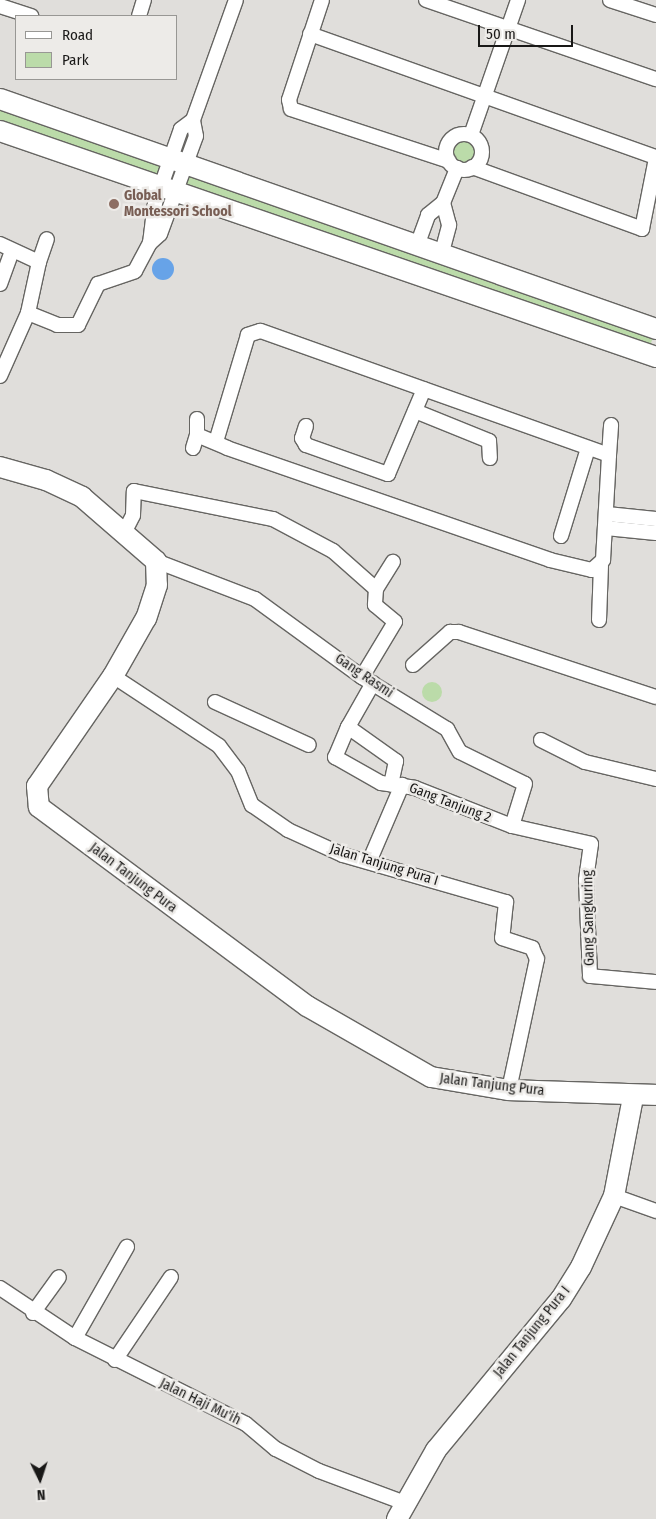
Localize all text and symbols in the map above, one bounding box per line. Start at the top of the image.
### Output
legend [15,15,178,80]
scale bar [481,15,576,47]
text: 50 m [486,25,516,43]
text: Road [62,26,93,44]
text: Park [62,51,89,69]
place label: Global Montessori School [124,188,231,220]
marker: Global Montessori School [108,198,120,210]
street label: Gang Rasmi [332,650,396,702]
street label: Gang Tanjung 2 [407,780,493,826]
street label: Jalan Tanjung Pura [86,840,180,916]
street label: Jalan Tanjung Pura I [328,841,440,889]
street label: Gang Sangkuring [580,870,598,966]
street label: Jalan Tanjung Pura [439,1070,545,1100]
street label: Jalan Tanjung Pura I [490,1283,574,1381]
street label: Jalan Haji Mu'ih [157,1375,243,1429]
north arrow [15,1454,65,1504]
text: N [36,1486,46,1503]

